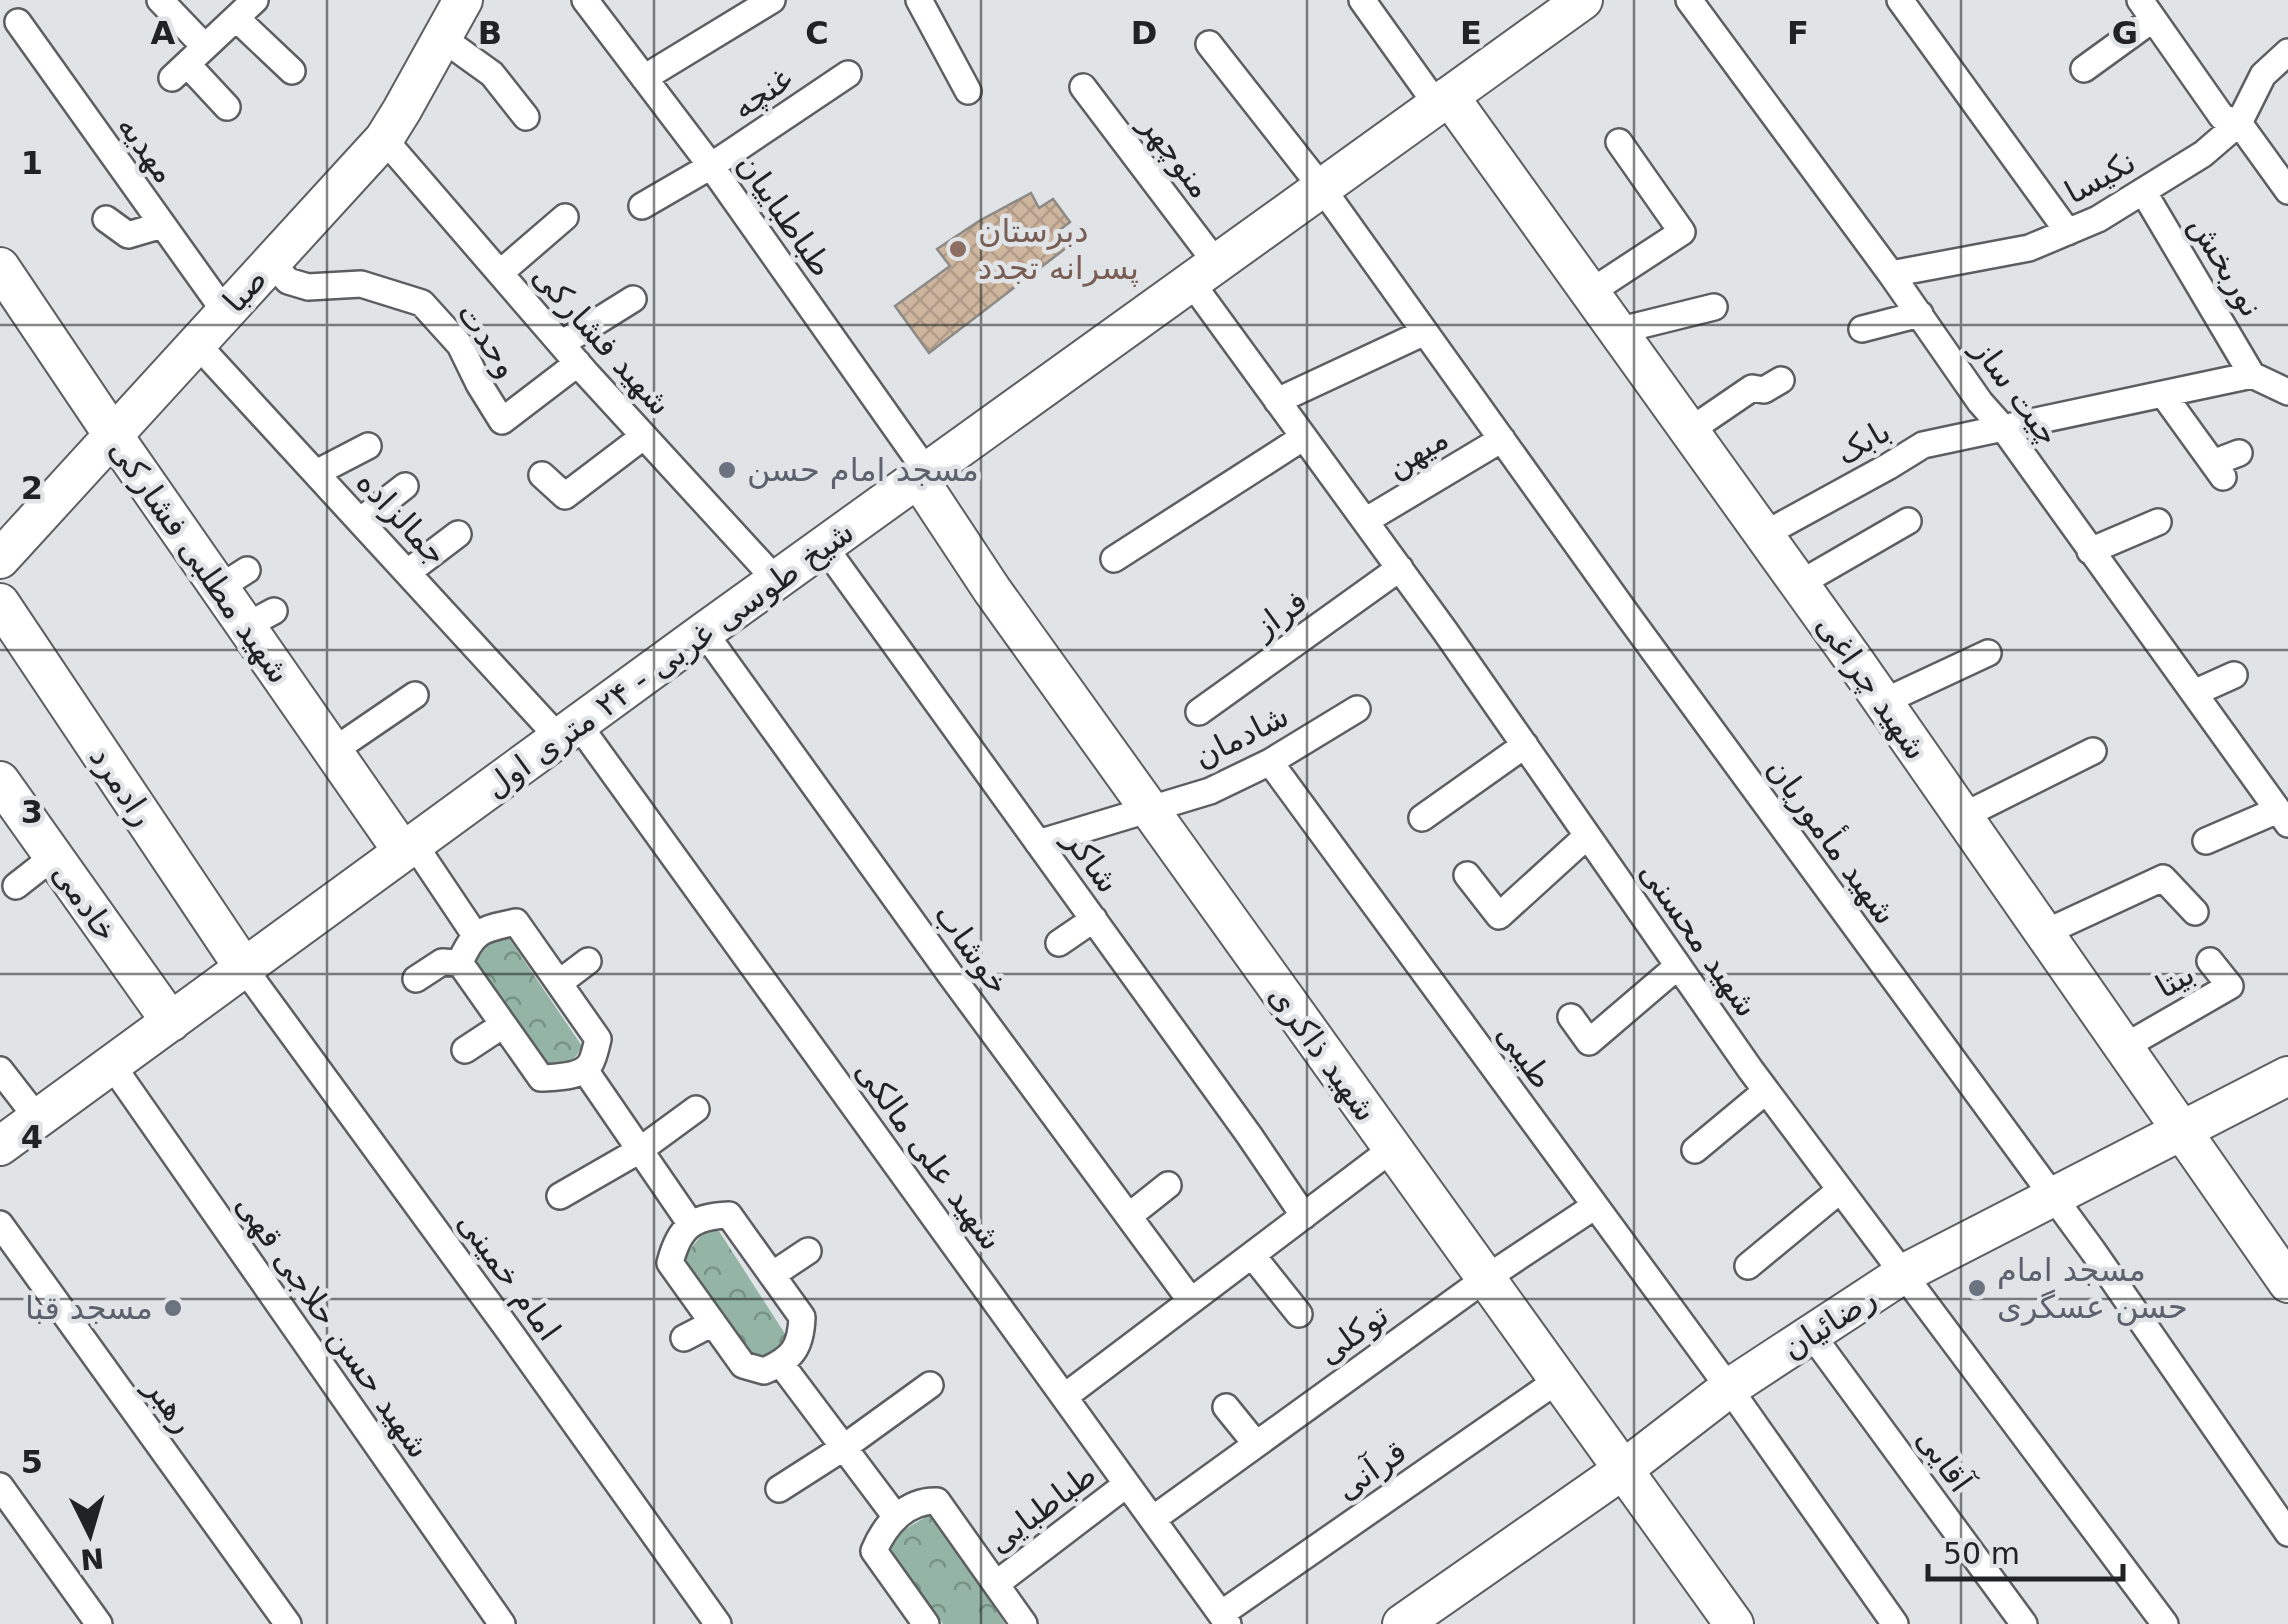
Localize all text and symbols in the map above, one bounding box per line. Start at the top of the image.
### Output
text: A [151,14,176,52]
text: B [478,14,502,52]
text: C [805,14,829,52]
text: D [1131,14,1157,52]
text: E [1460,14,1482,52]
text: F [1787,14,1809,52]
text: G [2112,14,2138,52]
street label: غنچه [725,59,799,127]
street label: منوچهر [1131,105,1220,206]
street label: مهدیه [110,108,184,190]
street label: نکیسا [2058,142,2142,212]
text: 1 [21,144,43,182]
street label: طباطباییان [729,146,841,284]
street label: نوربخش [2181,209,2271,323]
place label: دبرستان پسرانه تجدد [978,212,1139,287]
marker: دبرستان پسرانه تجدد [947,238,969,260]
street label: شهید فشارکی [525,257,679,423]
street label: صبا [215,260,275,320]
street label: وحدت [449,295,527,385]
street label: چیت ساز [1963,329,2068,453]
street label: بابک [1829,411,1897,473]
street label: میهن [1379,419,1455,485]
street label: شهید مطلبی فشارکی [101,431,299,691]
place label: مسجد امام حسن [747,451,979,489]
marker: مسجد امام حسن [716,459,738,481]
street label: جمالزاده [349,463,455,573]
text: 2 [21,469,43,507]
street label: شیخ طوسی غربی - ۲۴ متری اول [477,512,861,806]
street label: فراز [1244,582,1314,647]
street label: شهید چراغی [1808,607,1936,767]
street label: شادمان [1187,696,1295,776]
street label: رادمرد [82,739,162,833]
street label: شهید مأموریان [1759,749,1908,932]
text: 3 [21,793,43,831]
street label: شاکر [1055,820,1128,900]
street label: شهید محسنی [1632,854,1766,1024]
street label: خادمی [44,855,126,949]
street label: خوشاب [926,896,1018,1002]
street label: بیتا [2149,954,2201,1006]
street label: شهید ذاکری [1261,977,1385,1129]
street label: طیبی [1489,1016,1561,1096]
street label: شهید علی مالکی [847,1053,1011,1257]
text: 4 [21,1118,43,1156]
street label: شهید حسن حلاجی قهی [228,1187,438,1465]
street label: امام خمینی [450,1204,568,1348]
place label: مسجد امام حسن عسگری [1997,1251,2188,1326]
marker: مسجد امام حسن عسگری [1966,1277,1988,1299]
street label: رضائیان [1775,1279,1883,1367]
place label: مسجد قبا [25,1289,153,1327]
street label: توکلی [1310,1296,1396,1372]
marker: مسجد قبا [162,1297,184,1319]
street label: رهبر [136,1368,203,1440]
street label: آقایی [1908,1420,1982,1501]
street label: قرآنی [1328,1431,1414,1508]
text: 5 [21,1443,43,1481]
street label: طباطبایی [981,1455,1103,1561]
north arrow [40,1484,140,1584]
scale bar [1928,1519,2123,1581]
text: 50 m [1943,1536,2020,1571]
text: N [79,1541,105,1576]

